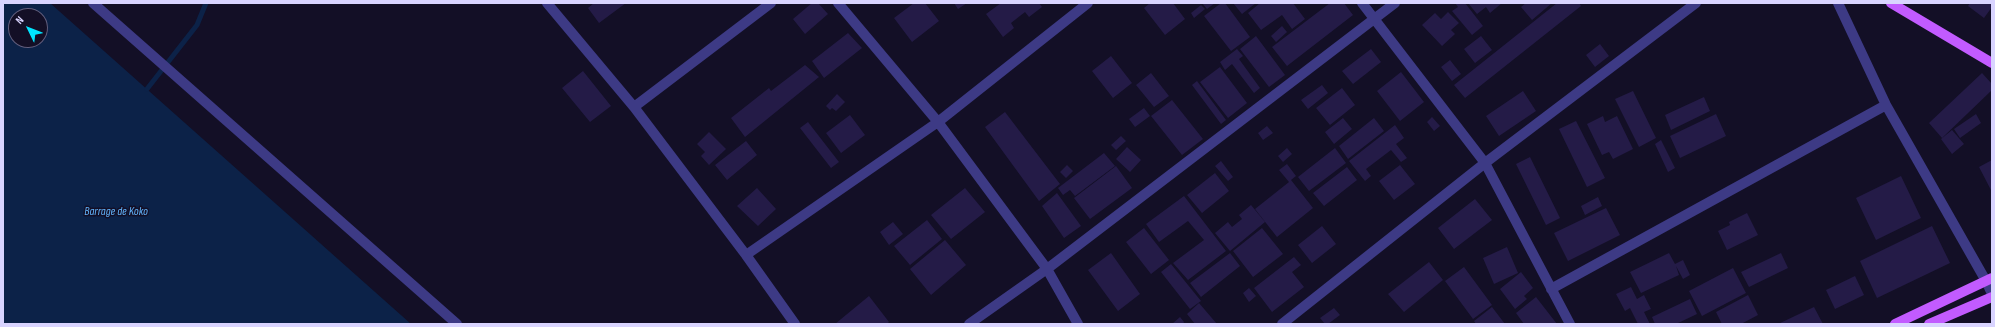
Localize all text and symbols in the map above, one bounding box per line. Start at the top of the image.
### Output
north arrow [8,8,48,48]
text: N [13,14,26,27]
water label: Barrage de Koko [84,205,148,219]

